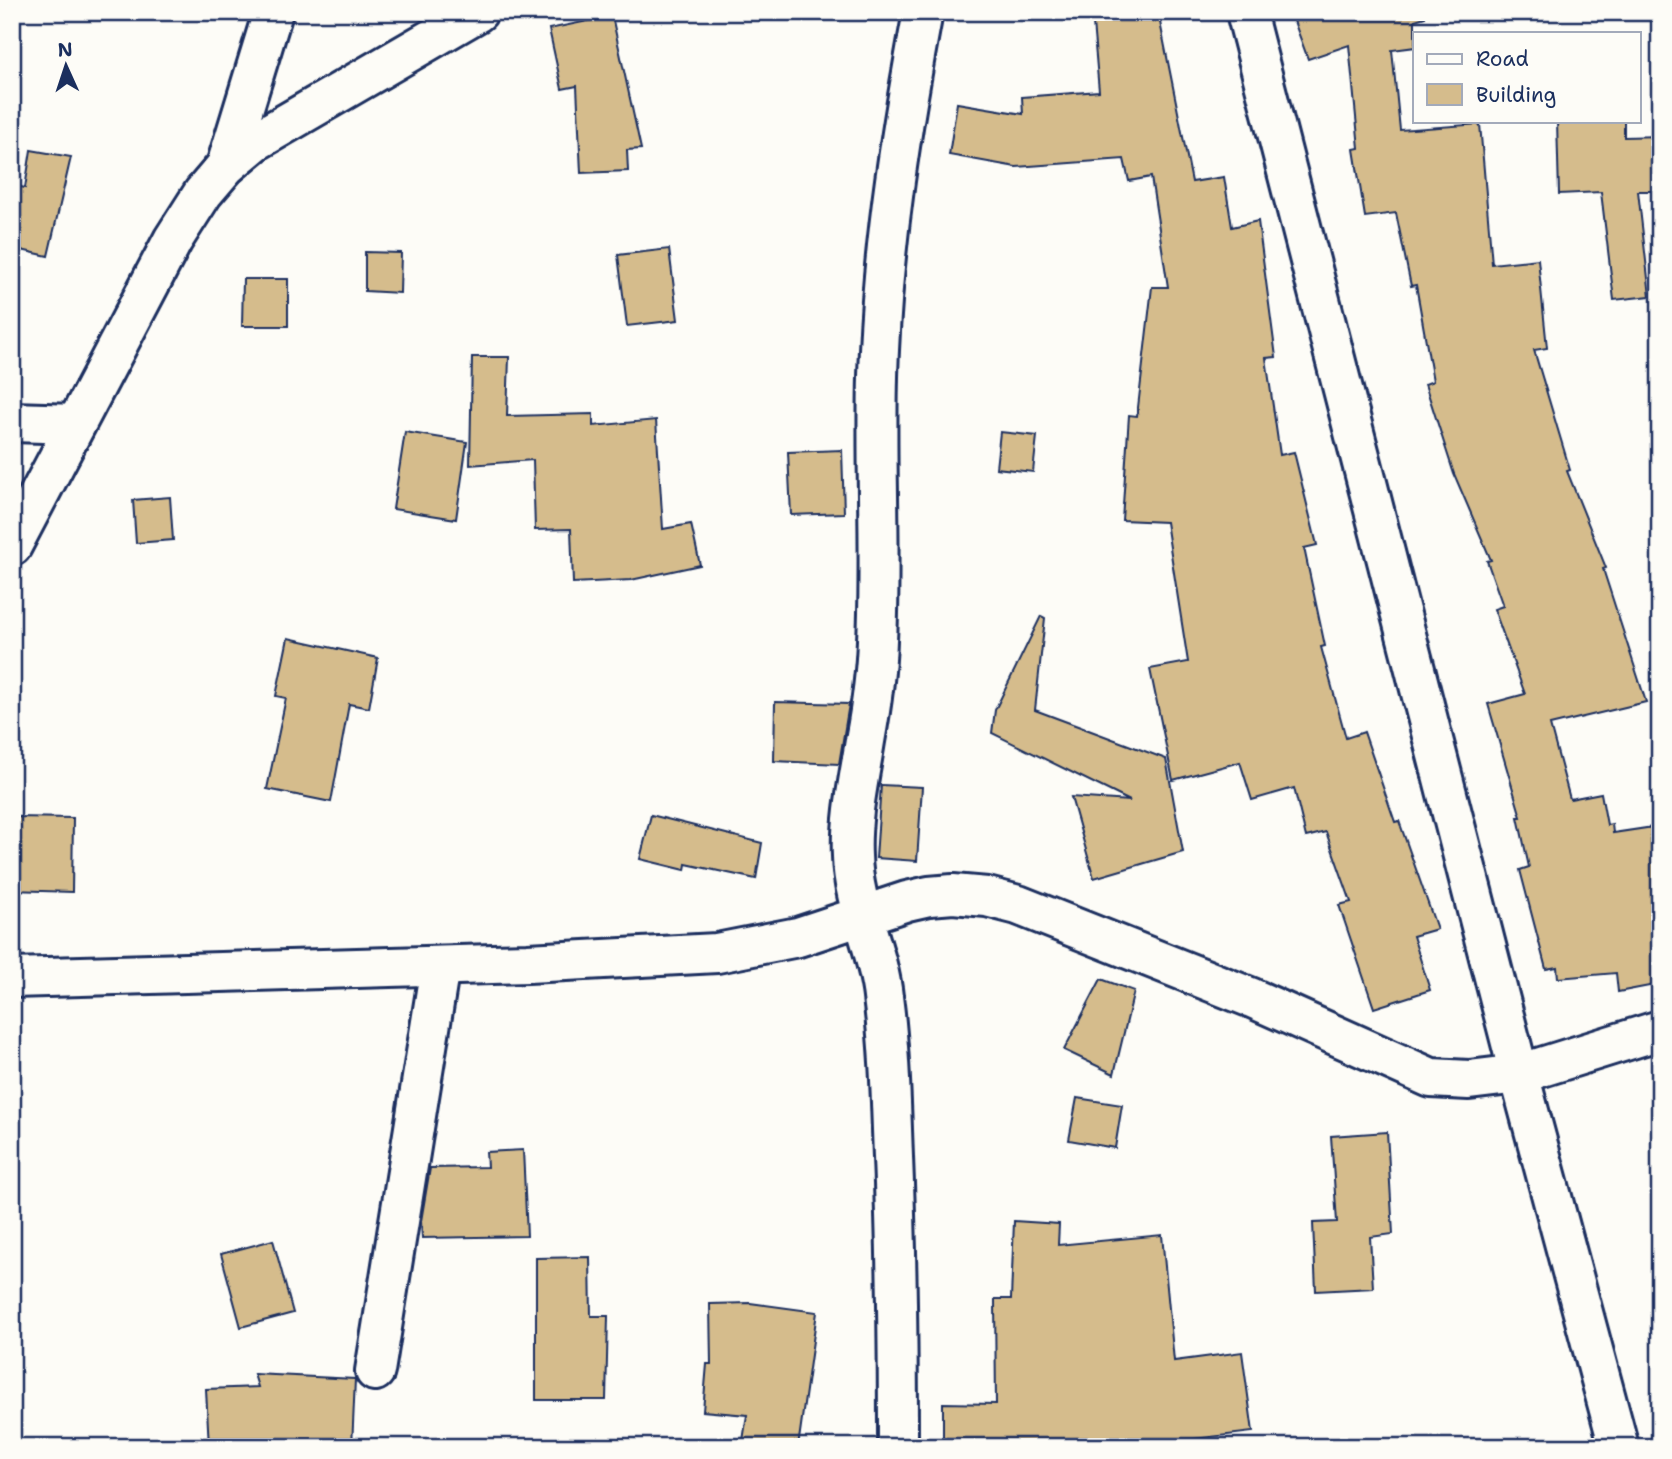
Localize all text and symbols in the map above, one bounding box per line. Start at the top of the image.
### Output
north arrow [32,32,102,102]
legend [1413,32,1640,122]
text: N [57,37,73,62]
text: Road [1476,45,1529,73]
text: Building [1476,81,1556,109]

